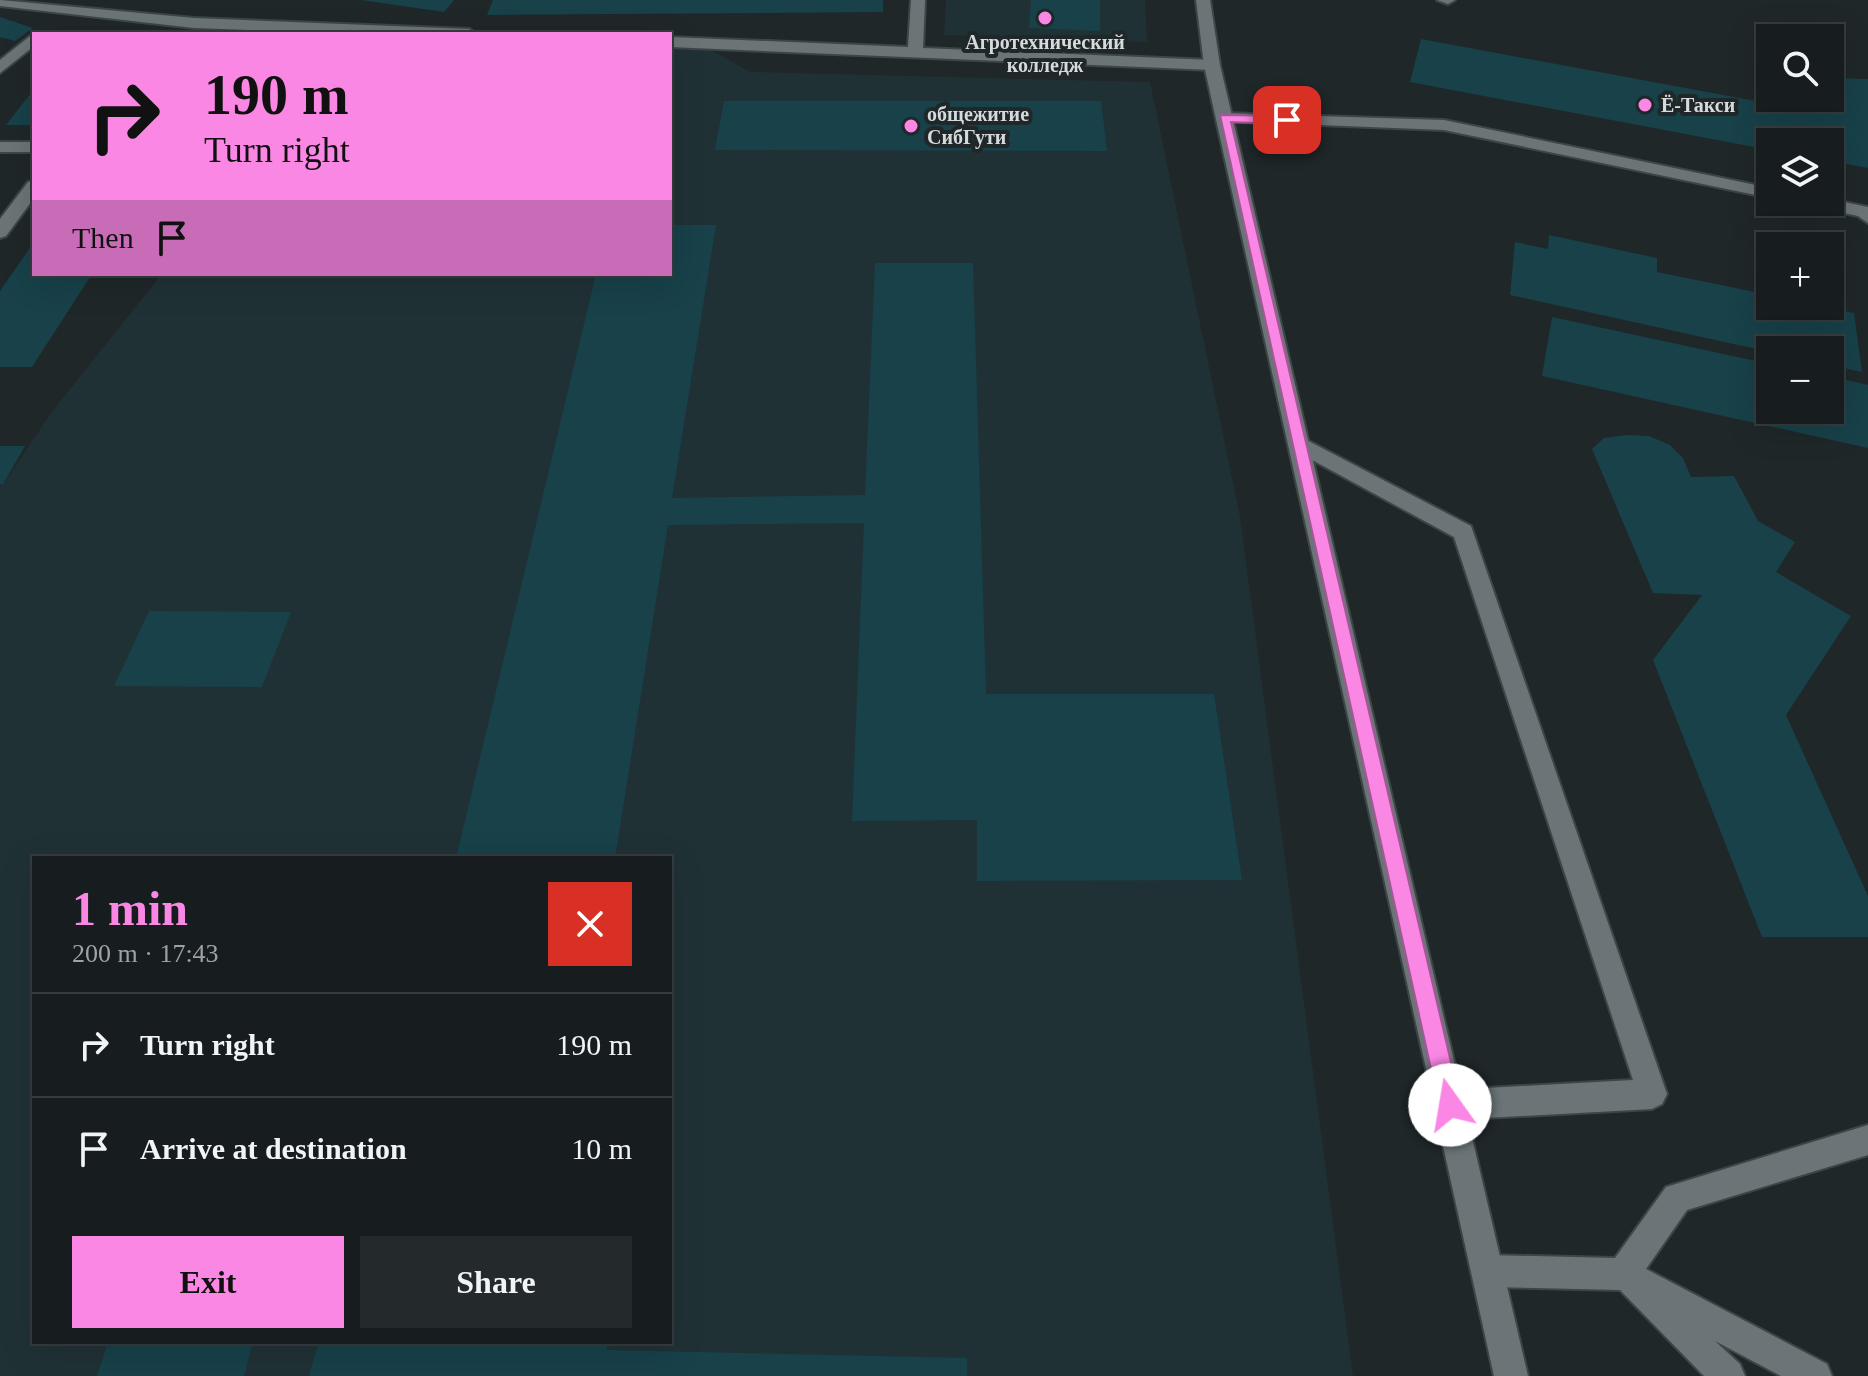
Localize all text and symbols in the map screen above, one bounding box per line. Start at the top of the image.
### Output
marker: Агротехнический колледж [1036,9,1054,27]
map controls [1756,24,1844,424]
button: search [1756,24,1844,112]
place label: Агротехнический колледж [965,31,1125,76]
icon: right [72,64,176,168]
text: 190 m [204,64,349,126]
pin [1253,86,1321,154]
place label: Ё-Такси [1661,94,1735,116]
marker: Ё-Такси [1636,96,1654,114]
icon: arrive [1265,98,1309,142]
place label: общежитие СибГути [927,103,1029,149]
marker: общежитие СибГути [902,117,920,135]
button: layers [1756,128,1844,216]
text: Turn right [204,130,350,170]
icon: arrive [150,216,194,260]
text: Then [72,221,134,254]
button: + [1756,232,1844,320]
button: − [1756,336,1844,424]
text: 1 min [72,882,188,935]
button: close [548,882,632,966]
text: 200 m · 17:43 [72,939,219,968]
icon: right [72,1023,116,1067]
text: Turn right [140,1028,275,1061]
text: 190 m [556,1028,632,1061]
position arrow [1408,1063,1492,1147]
icon: arrive [72,1127,116,1171]
text: Arrive at destination [140,1132,407,1165]
text: 10 m [571,1132,632,1165]
button: Exit [72,1236,344,1328]
button: Share [360,1236,632,1328]

